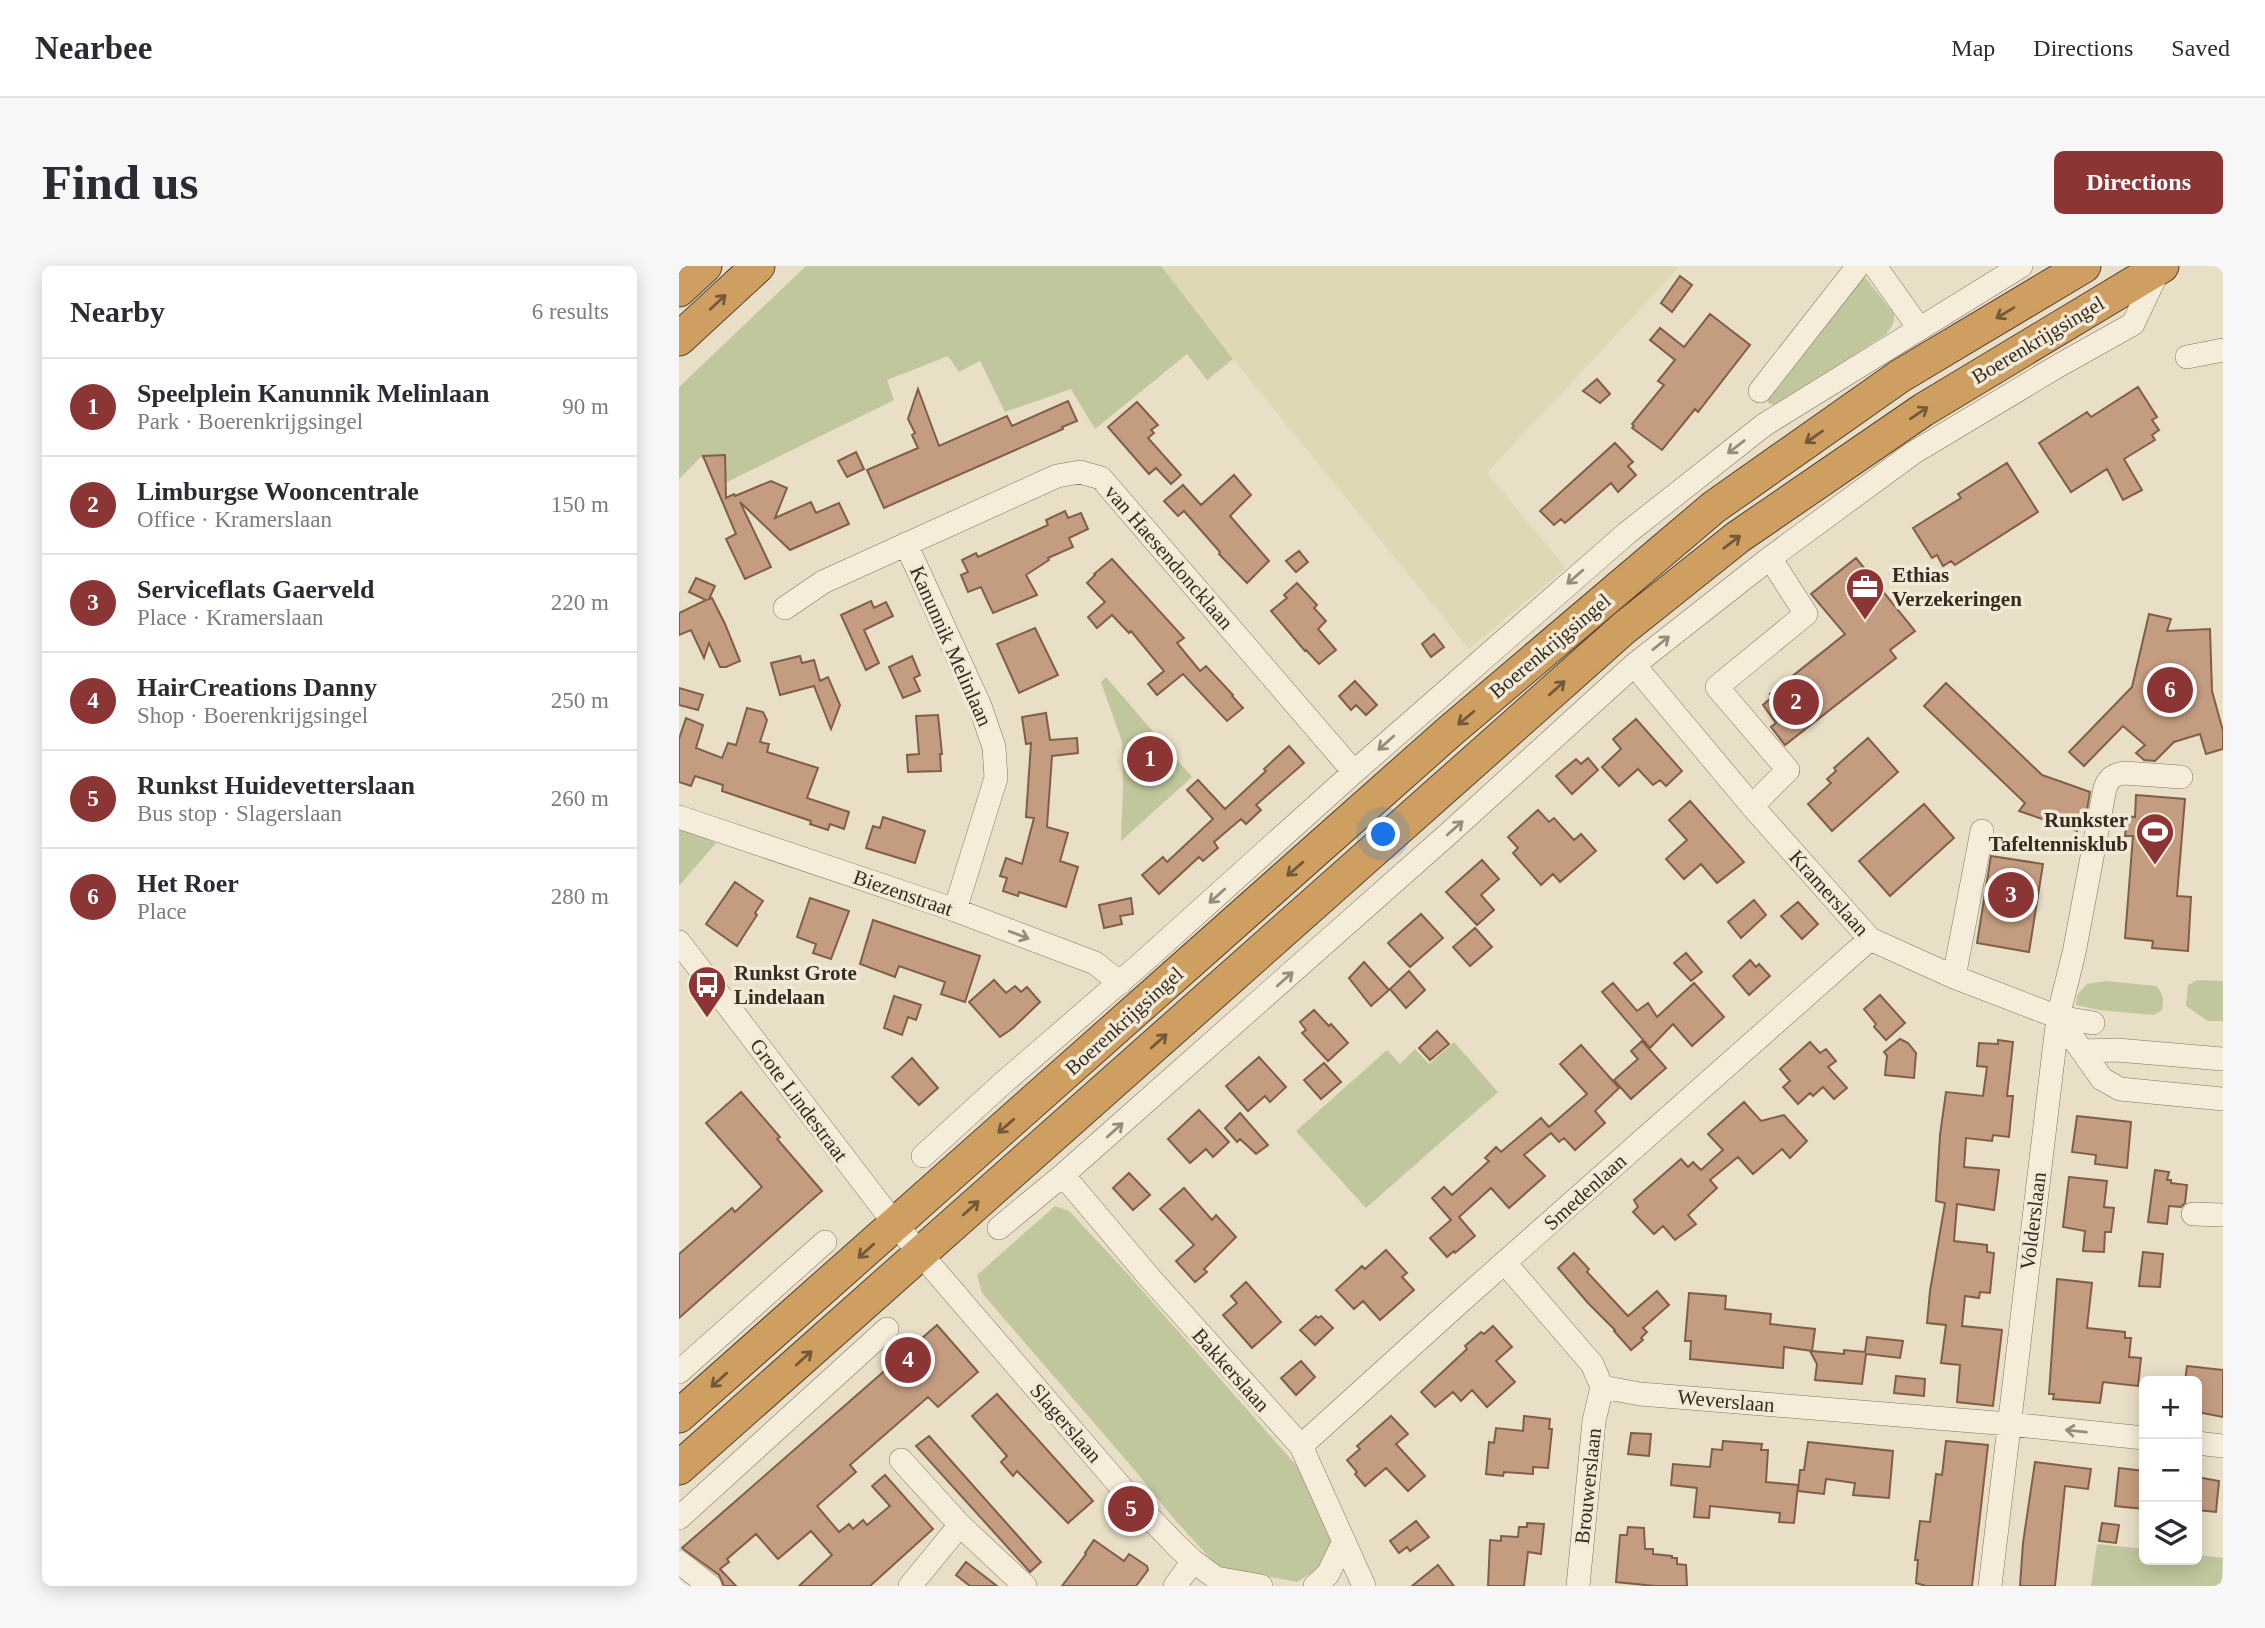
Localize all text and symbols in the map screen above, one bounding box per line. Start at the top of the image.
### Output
text: Nearbee [35,30,152,66]
text: Map [1951,35,1995,61]
text: Directions [2033,35,2133,61]
text: Saved [2171,35,2230,61]
button: Directions [2054,151,2223,214]
text: Find us [42,155,199,210]
street label: Boerenkrijgsingel [1967,291,2109,389]
one-way arrow [709,294,726,311]
text: Nearby [70,295,165,328]
text: 6 results [532,299,609,324]
one-way arrow [1995,307,2015,321]
text: Speelplein Kanunnik Melinlaan [137,379,490,408]
text: 1 [87,394,99,419]
text: 90 m [562,394,609,419]
one-way arrow [1908,406,1928,420]
text: Park · Boerenkrijgsingel [137,409,363,434]
one-way arrow [1805,430,1824,444]
one-way arrow [1727,439,1745,454]
text: Limburgse Wooncentrale [137,477,419,506]
street label: van Haesendoncklaan [1100,480,1239,635]
text: 2 [87,492,99,517]
text: 150 m [551,492,609,517]
text: Office · Kramerslaan [137,507,332,532]
one-way arrow [1722,535,1740,550]
street label: Kanunnik Melinlaan [905,562,997,730]
place label: Ethias Verzekeringen [1892,563,2022,611]
office icon: Ethias Verzekeringen [1844,566,1886,621]
one-way arrow [1567,569,1585,585]
text: Serviceflats Gaerveld [137,575,375,604]
street label: Boerenkrijgsingel [1485,588,1615,704]
text: 3 [87,590,99,615]
text: 220 m [551,590,609,615]
text: Place · Kramerslaan [137,605,323,630]
one-way arrow [1651,636,1669,651]
pin: 6 [2147,664,2193,716]
text: HairCreations Danny [137,673,377,702]
pin: 2 [1773,676,1819,728]
one-way arrow [1548,680,1566,696]
text: 4 [87,688,99,713]
text: 250 m [551,688,609,713]
text: Shop · Boerenkrijgsingel [137,703,368,728]
one-way arrow [1457,710,1475,726]
pin: 1 [1127,733,1173,785]
one-way arrow [1377,735,1395,751]
text: Runkst Huidevetterslaan [137,771,415,800]
text: 5 [87,786,99,811]
text: 260 m [551,786,609,811]
text: Bus stop · Slagerslaan [137,801,342,826]
place label: Runkster Tafeltennisklub [1989,808,2128,856]
sports icon: Runkster Tafeltennisklub [2134,811,2176,866]
your location [1366,817,1400,851]
one-way arrow [1446,820,1464,836]
street label: Kramerslaan [1784,845,1874,941]
one-way arrow [1286,861,1304,877]
street label: Biezenstraat [850,865,956,921]
text: Het Roer [137,869,239,898]
pin: 3 [1988,869,2034,921]
text: 6 [87,884,99,909]
text: 280 m [551,884,609,909]
one-way arrow [1209,887,1226,904]
text: Place [137,899,187,924]
one-way arrow [1007,929,1029,942]
place label: Runkst Grote Lindelaan [734,961,857,1009]
street label: Boerenkrijgsingel [1060,962,1188,1080]
bus stop icon: Runkst Grote Lindelaan [686,964,728,1019]
one-way arrow [1276,971,1294,987]
one-way arrow [1150,1033,1168,1049]
street label: Grote Lindestraat [745,1034,853,1166]
one-way arrow [998,1117,1015,1134]
one-way arrow [1105,1122,1123,1138]
street label: Smedenlaan [1539,1148,1632,1235]
street label: Volderslaan [2015,1170,2051,1271]
one-way arrow [962,1200,979,1217]
one-way arrow [857,1243,875,1259]
street label: Bakkerslaan [1187,1323,1275,1417]
pin: 4 [885,1334,931,1386]
one-way arrow [794,1350,812,1366]
one-way arrow [711,1372,728,1389]
map controls [2139,1376,2202,1565]
button: + [2139,1376,2202,1439]
street label: Slagerslaan [1025,1379,1107,1468]
street label: Weverslaan [1676,1385,1776,1417]
one-way arrow [2066,1424,2088,1437]
street label: Brouwerslaan [1570,1426,1606,1545]
button: − [2139,1439,2202,1502]
pin: 5 [1108,1483,1154,1535]
button: layers [2139,1502,2202,1565]

